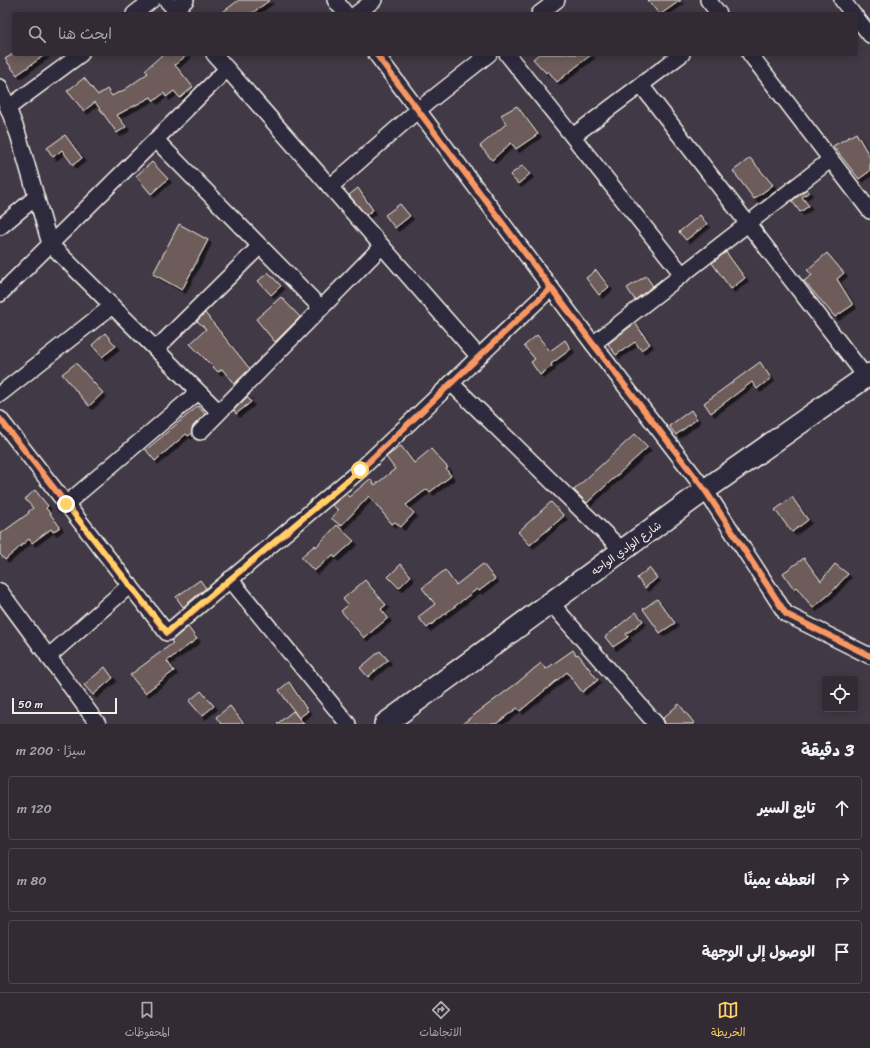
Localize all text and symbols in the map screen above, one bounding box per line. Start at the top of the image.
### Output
search box [12,12,858,56]
text: ابحث هنا [58,21,112,47]
icon: search [26,23,48,45]
route start [351,461,369,479]
route end [57,495,75,513]
street label: شارع الوادي الواحه [587,516,666,581]
map controls [822,676,858,712]
button: locate [822,676,858,712]
text: 50 m [18,695,43,714]
scale bar [12,696,117,715]
text: 3 دقيقة [801,735,854,765]
text: سيرًا · 200 m [16,739,86,762]
text: تابع السير [758,795,815,821]
text: 120 m [17,797,52,820]
icon: ahead [831,797,853,819]
text: انعطف يمينًا [744,867,815,893]
text: 80 m [17,869,46,892]
icon: right [831,869,853,891]
text: الوصول إلى الوجهة [702,939,815,965]
icon: arrive [831,941,853,963]
tab: المحفوظات [125,999,170,1042]
tab: الاتجاهات [419,999,462,1042]
tab: الخريطة [711,999,745,1042]

